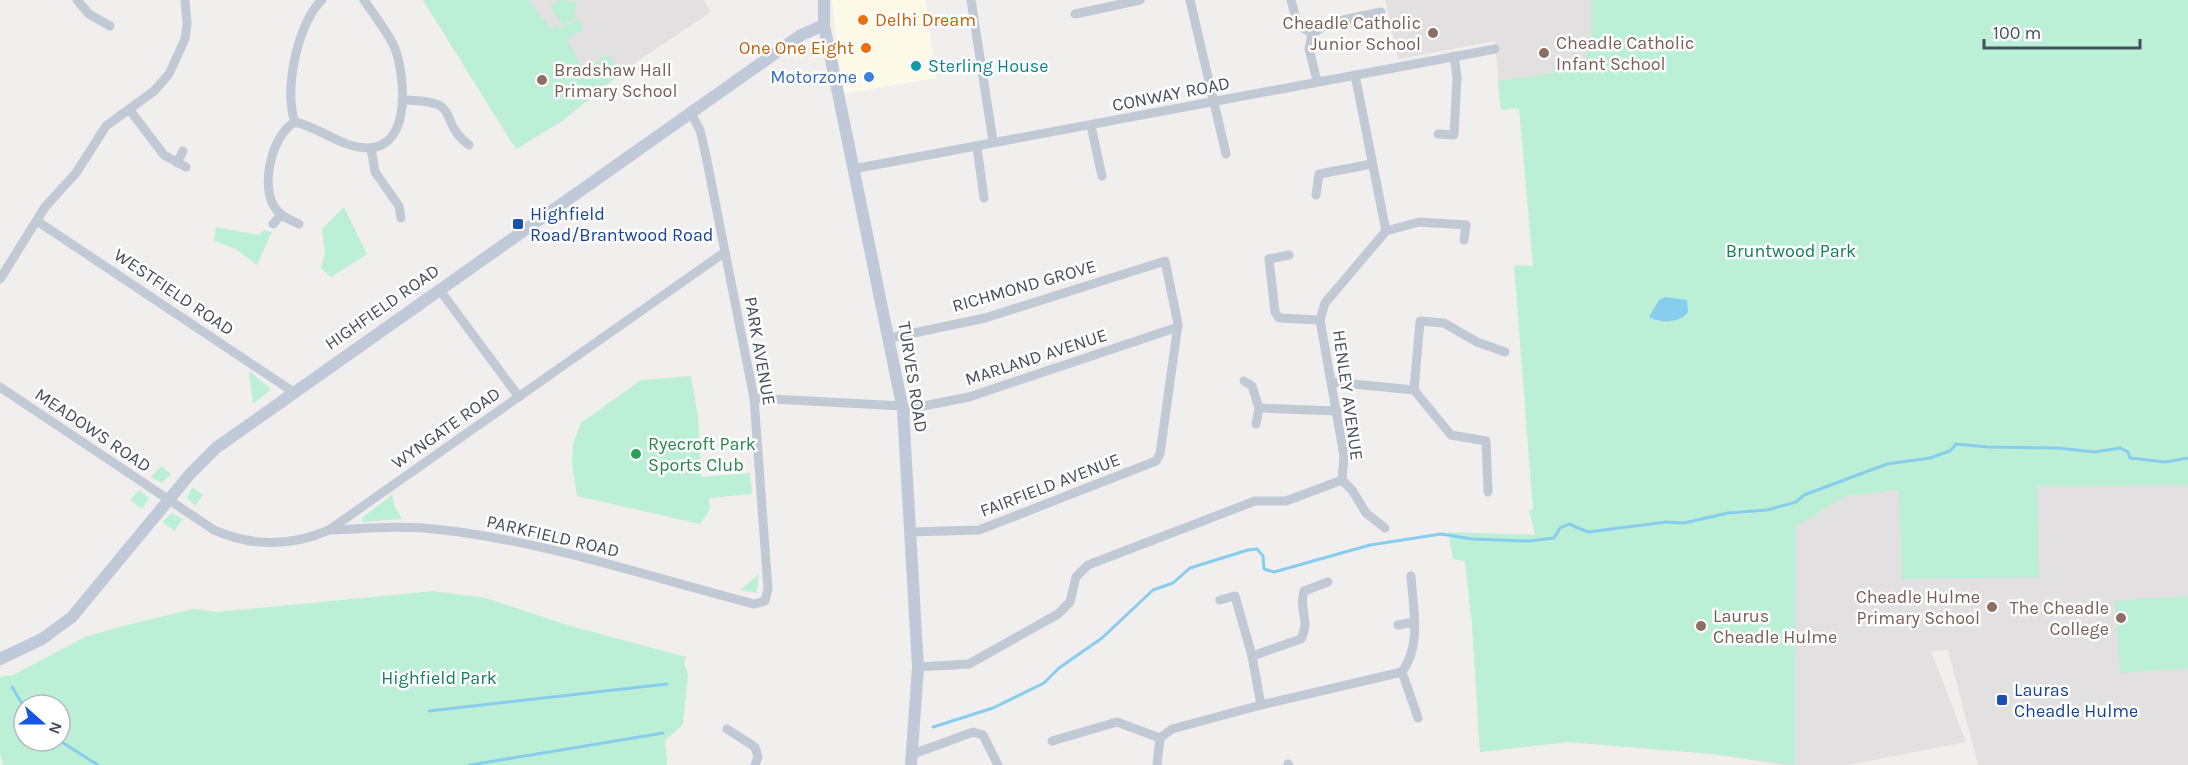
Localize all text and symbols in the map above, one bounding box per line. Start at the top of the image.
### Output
place label: Delhi Dream [875,9,976,31]
place label: Cheadle Catholic Junior School [1283,12,1421,55]
scale bar [1984,12,2140,50]
marker: Delhi Dream [856,13,870,27]
text: 100 m [1993,22,2041,44]
marker: Cheadle Catholic Junior School [1426,26,1440,40]
place label: Cheadle Catholic Infant School [1556,32,1694,75]
place label: One One Eight [739,37,854,59]
marker: One One Eight [859,41,873,55]
marker: Cheadle Catholic Infant School [1537,46,1551,60]
place label: Sterling House [928,55,1049,77]
place label: Bradshaw Hall Primary School [554,59,678,102]
marker: Sterling House [909,59,923,73]
place label: Motorzone [770,66,857,88]
marker: Motorzone [862,70,876,84]
street label: CONWAY ROAD [1110,72,1232,116]
marker: Bradshaw Hall Primary School [535,73,549,87]
place label: Highfield Road/Brantwood Road [530,203,714,246]
marker: Highfield Road/Brantwood Road [511,217,525,231]
park label: Bruntwood Park [1726,240,1856,262]
street label: WESTFIELD ROAD [110,244,238,340]
street label: RICHMOND GROVE [949,255,1099,317]
street label: HIGHFIELD ROAD [321,259,443,355]
street label: PARK AVENUE [740,295,780,407]
street label: TURVES ROAD [893,320,933,434]
street label: MARLAND AVENUE [962,324,1110,390]
street label: HENLEY AVENUE [1328,328,1368,462]
street label: WYNGATE ROAD [387,382,505,474]
street label: MEADOWS ROAD [31,383,155,477]
place label: Ryecroft Park Sports Club [648,433,756,476]
marker: Ryecroft Park Sports Club [629,447,643,461]
street label: FAIRFIELD AVENUE [977,448,1123,522]
street label: PARKFIELD ROAD [484,510,622,562]
place label: Cheadle Hulme Primary School [1856,586,1980,629]
place label: The Cheadle College [2010,597,2109,640]
marker: Cheadle Hulme Primary School [1985,600,1999,614]
place label: Laurus Cheadle Hulme [1713,605,1837,648]
marker: The Cheadle College [2114,611,2128,625]
marker: Laurus Cheadle Hulme [1694,619,1708,633]
park label: Highfield Park [381,667,497,689]
place label: Lauras Cheadle Hulme [2014,679,2138,722]
north arrow [12,693,72,753]
marker: Lauras Cheadle Hulme [1995,693,2009,707]
text: N [45,719,66,737]

